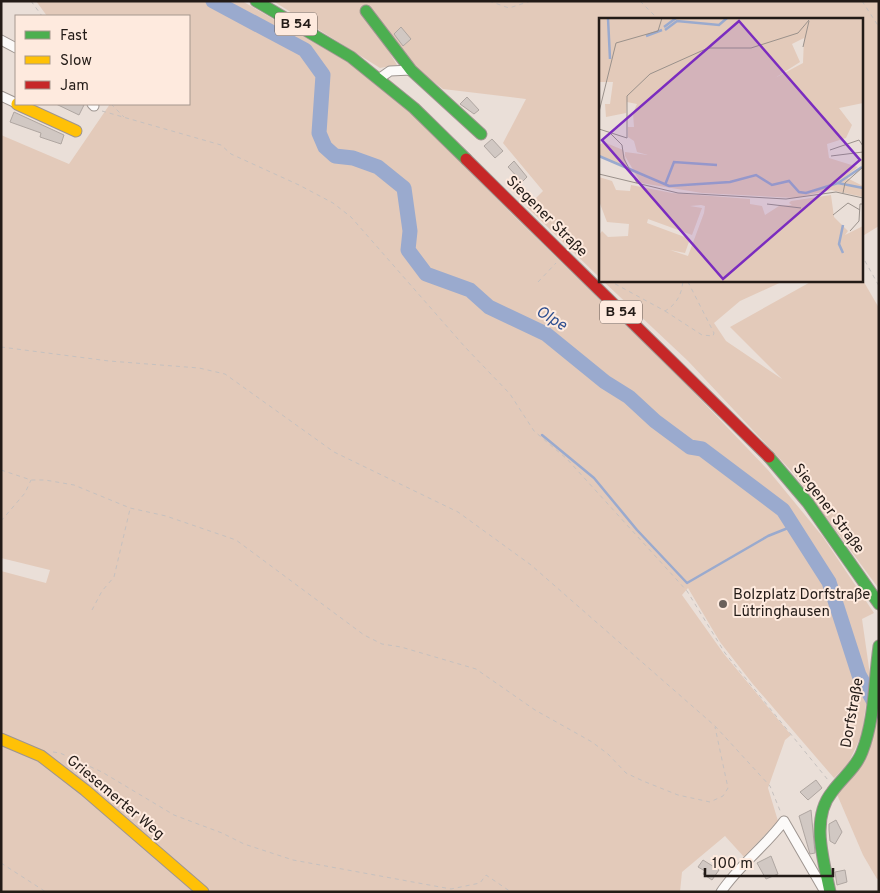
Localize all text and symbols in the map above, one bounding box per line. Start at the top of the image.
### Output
road number: B 54 [275,12,317,36]
legend [15,15,190,105]
inset map [599,18,862,281]
text: Fast [60,27,88,46]
text: Slow [60,52,92,71]
text: Jam [60,77,89,96]
street label: Siegener Straße [501,172,591,262]
road number: B 54 [600,300,642,324]
water label: Olpe [532,302,571,336]
street label: Siegener Straße [788,460,868,558]
place label: Bolzplatz Dorfstraße Lütringhausen [733,586,870,622]
marker: Bolzplatz Dorfstraße Lütringhausen [717,598,729,610]
street label: Dorfstraße [838,677,868,749]
street label: Griesemerter Weg [62,752,168,844]
scale bar [705,846,832,878]
text: 100 m [712,855,753,874]

